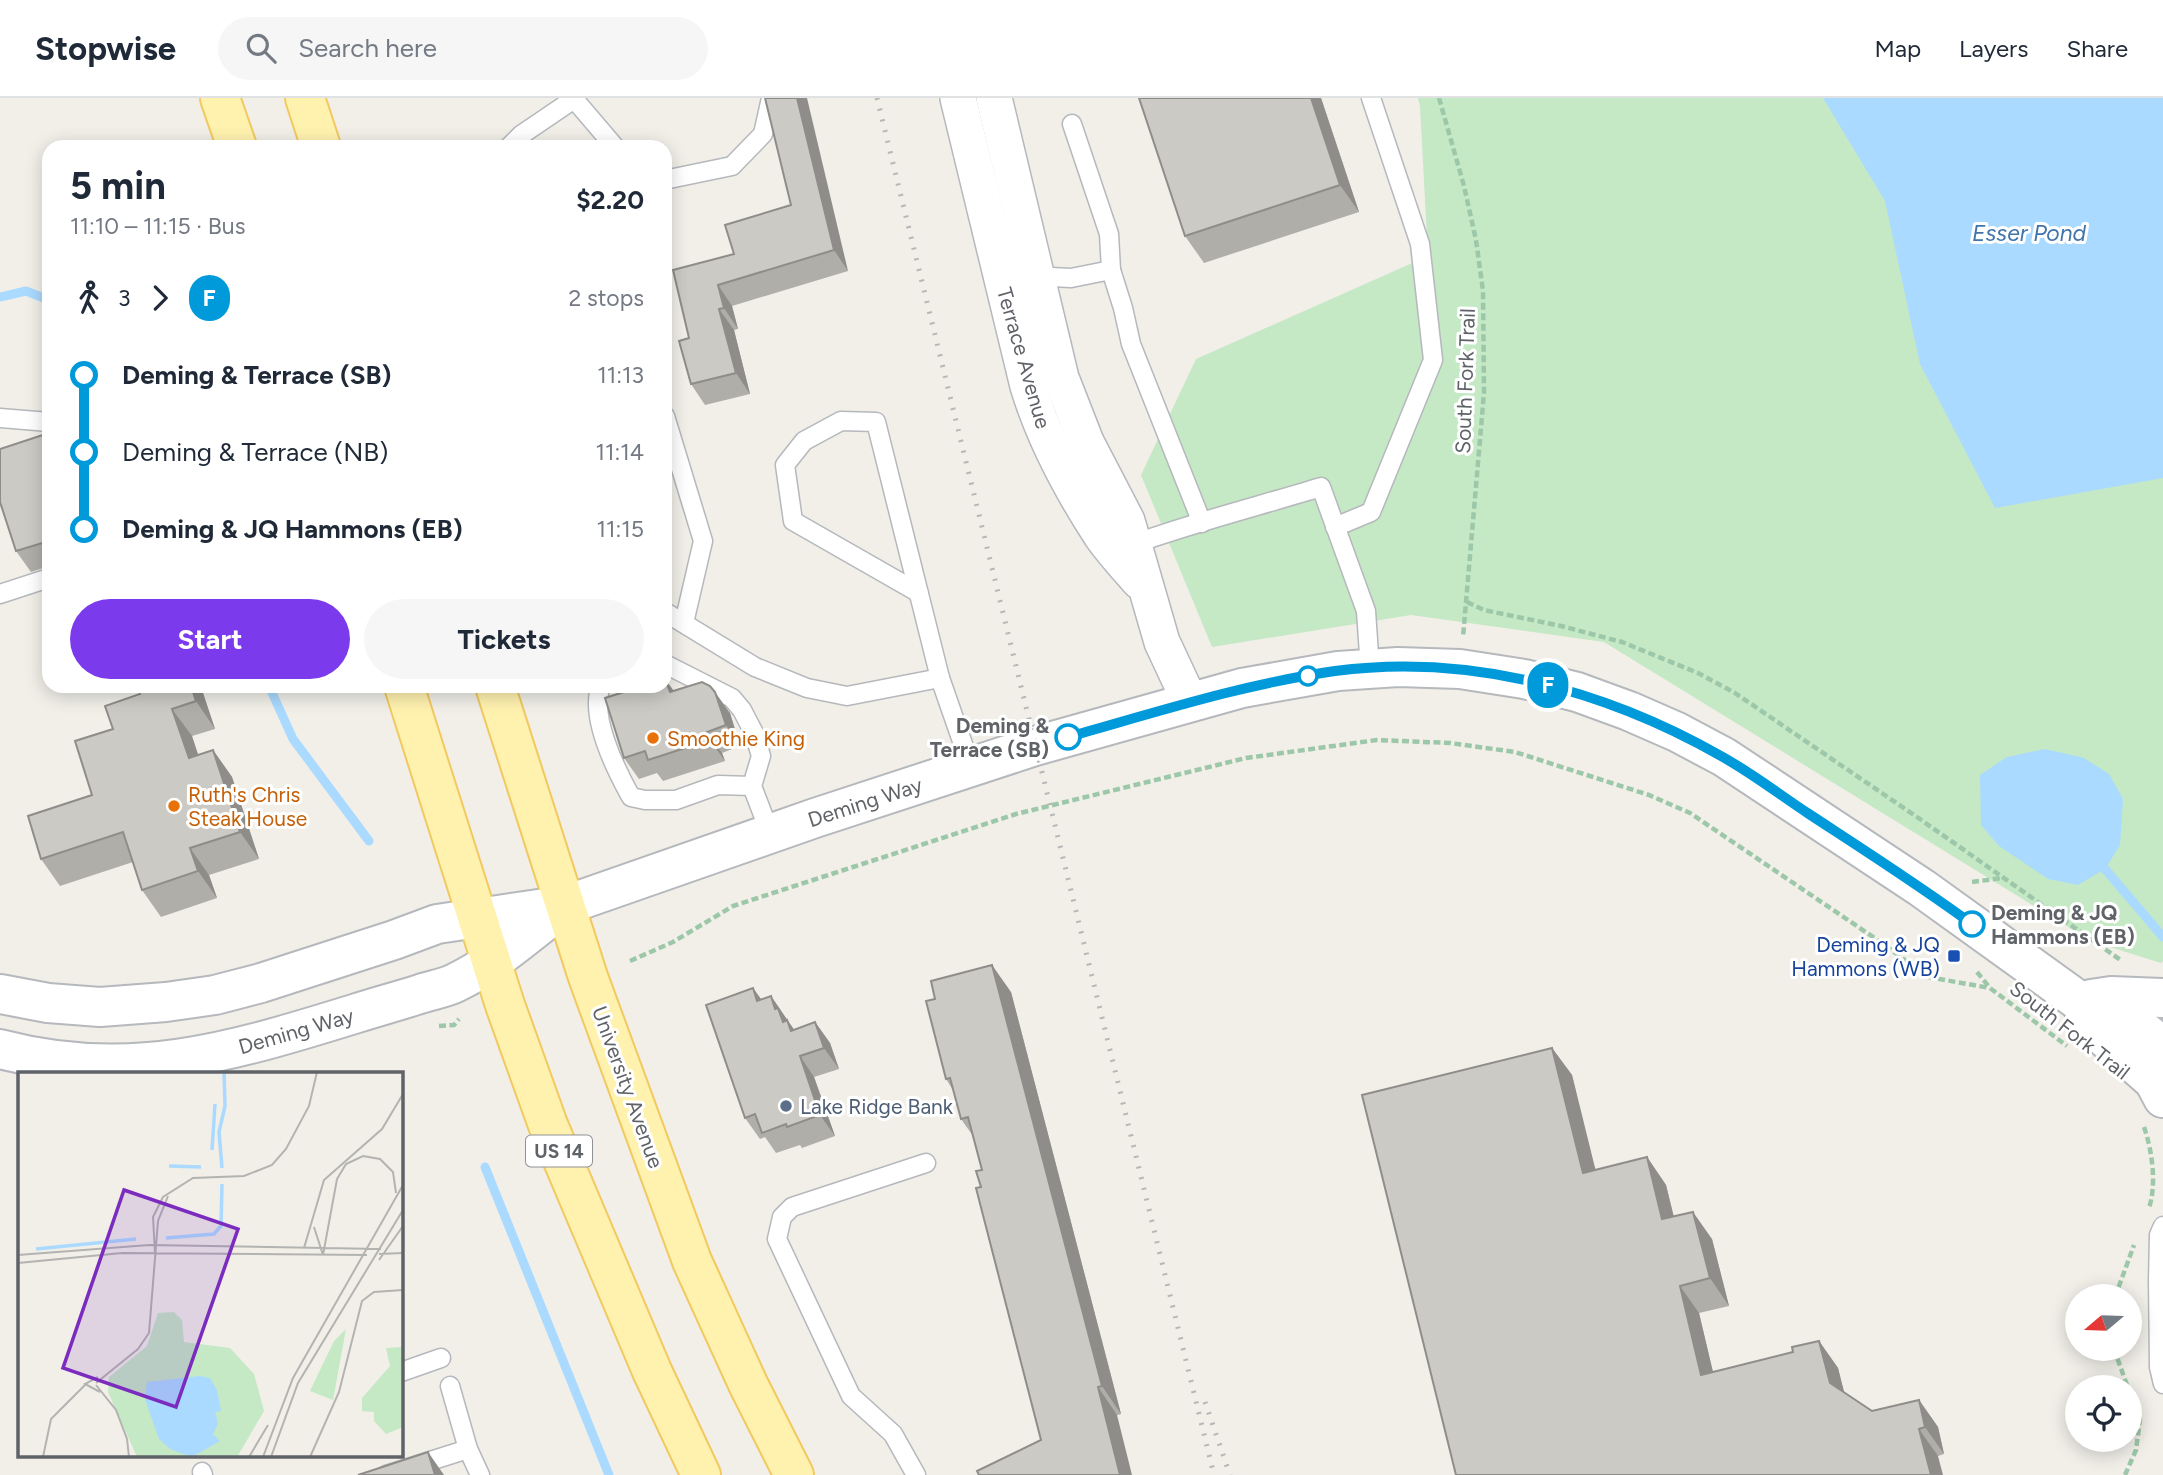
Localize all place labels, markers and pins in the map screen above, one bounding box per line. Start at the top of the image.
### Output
unlabelled marker [1298,666,1318,686]
place label: Deming & Terrace (SB) [930,713,1049,762]
marker: Deming & Terrace (SB) [1055,724,1081,750]
place label: Smoothie King [667,726,805,751]
marker: Smoothie King [645,730,661,746]
place label: Ruth's Chris Steak House [188,782,307,831]
marker: Ruth's Chris Steak House [166,798,182,814]
place label: Deming & JQ Hammons (EB) [1991,900,2135,949]
marker: Deming & JQ Hammons (EB) [1959,911,1985,937]
place label: Deming & JQ Hammons (WB) [1791,932,1940,981]
marker: Deming & JQ Hammons (WB) [1946,948,1962,964]
place label: Lake Ridge Bank [800,1094,954,1119]
marker: Lake Ridge Bank [778,1098,794,1114]

